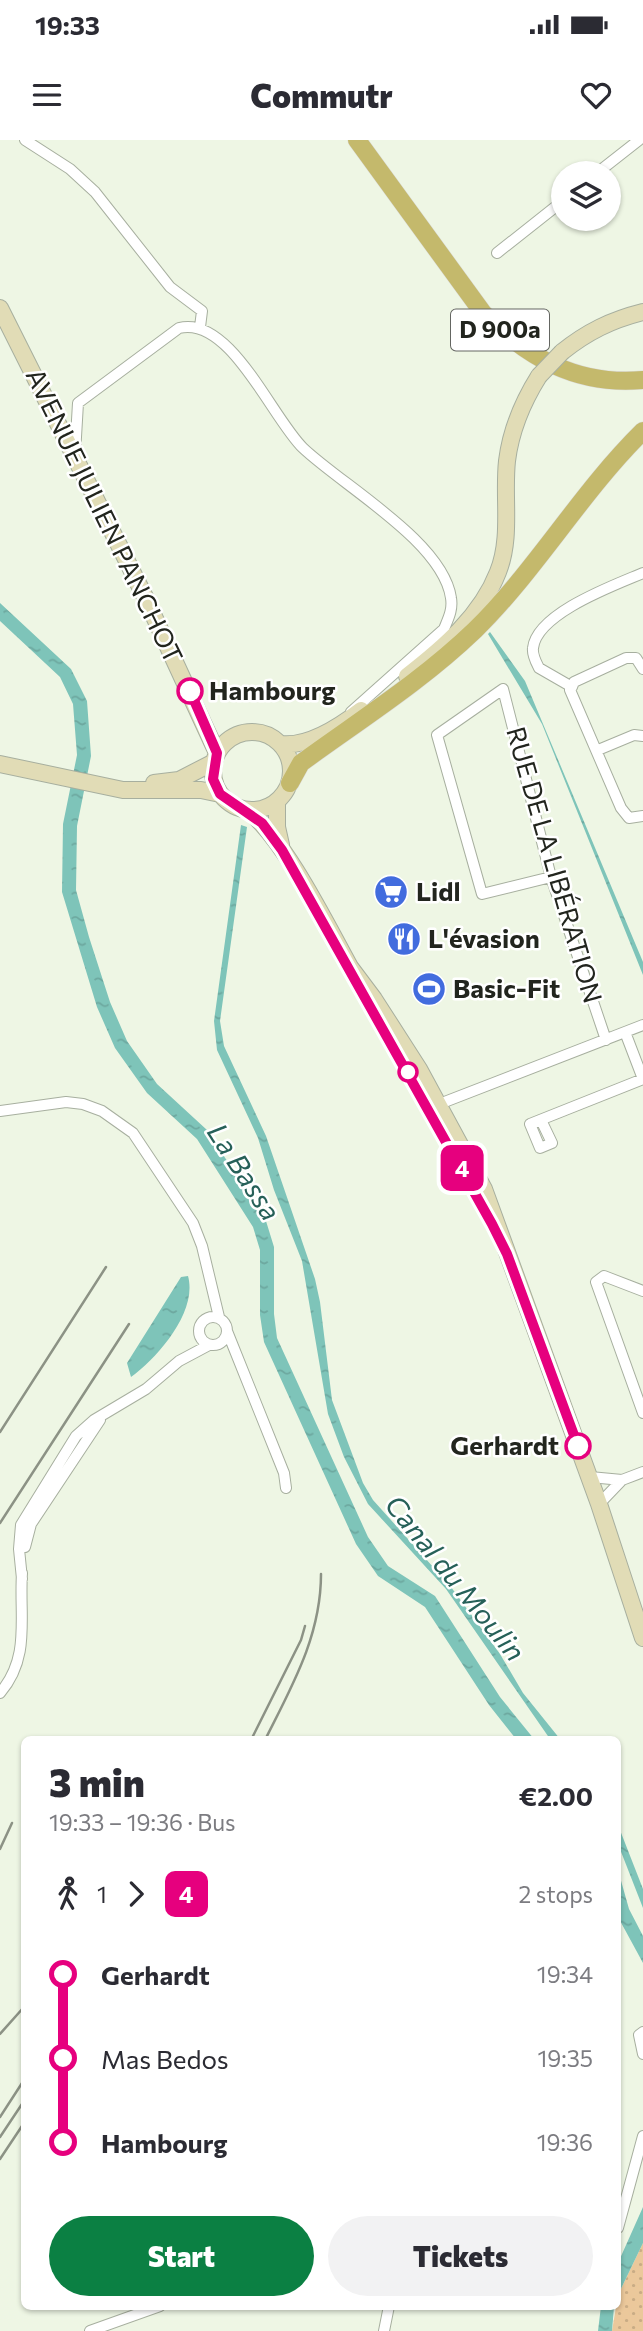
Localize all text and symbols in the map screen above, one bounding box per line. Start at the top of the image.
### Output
text: 19:33 [35,9,100,40]
text: Commutr [250,75,393,115]
icon: menu [28,76,66,114]
icon: heart [577,76,615,114]
map controls [551,161,621,231]
button: layers [551,161,621,231]
road number: D 900a [451,310,549,350]
street label: AVENUE JULIEN PANCHOT [20,363,190,668]
place label: Hambourg [209,674,336,705]
marker: Hambourg [177,678,203,704]
street label: RUE DE LA LIBÉRATION [501,723,610,1006]
supermarket icon: Lidl [372,873,410,911]
place label: Lidl [416,875,461,906]
restaurant icon: L'évasion [385,920,423,958]
place label: L'évasion [428,922,540,953]
sports icon: Basic-Fit [410,970,448,1008]
place label: Basic-Fit [453,972,560,1003]
unlabelled marker [398,1062,418,1082]
water label: La Bassa [201,1117,289,1226]
line badge: 4 [439,1145,485,1191]
text: 4 [455,1153,469,1182]
place label: Gerhardt [450,1429,559,1460]
marker: Gerhardt [565,1433,591,1459]
water label: Canal du Moulin [378,1488,533,1667]
text: 3 min [49,1758,145,1805]
text: €2.00 [519,1780,593,1811]
text: 19:33 – 19:36 · Bus [49,1808,235,1836]
icon: walk [49,1875,87,1913]
icon: forward [117,1875,155,1913]
text: 4 [179,1879,194,1908]
text: 1 [97,1880,107,1908]
text: 2 stops [519,1880,593,1908]
text: Gerhardt [101,1959,210,1990]
text: 19:34 [537,1960,593,1988]
text: Mas Bedos [101,2043,229,2074]
text: 19:35 [537,2044,593,2072]
text: Hambourg [101,2127,228,2158]
text: 19:36 [537,2128,593,2156]
button: Start [49,2216,314,2296]
button: Tickets [328,2216,593,2296]

